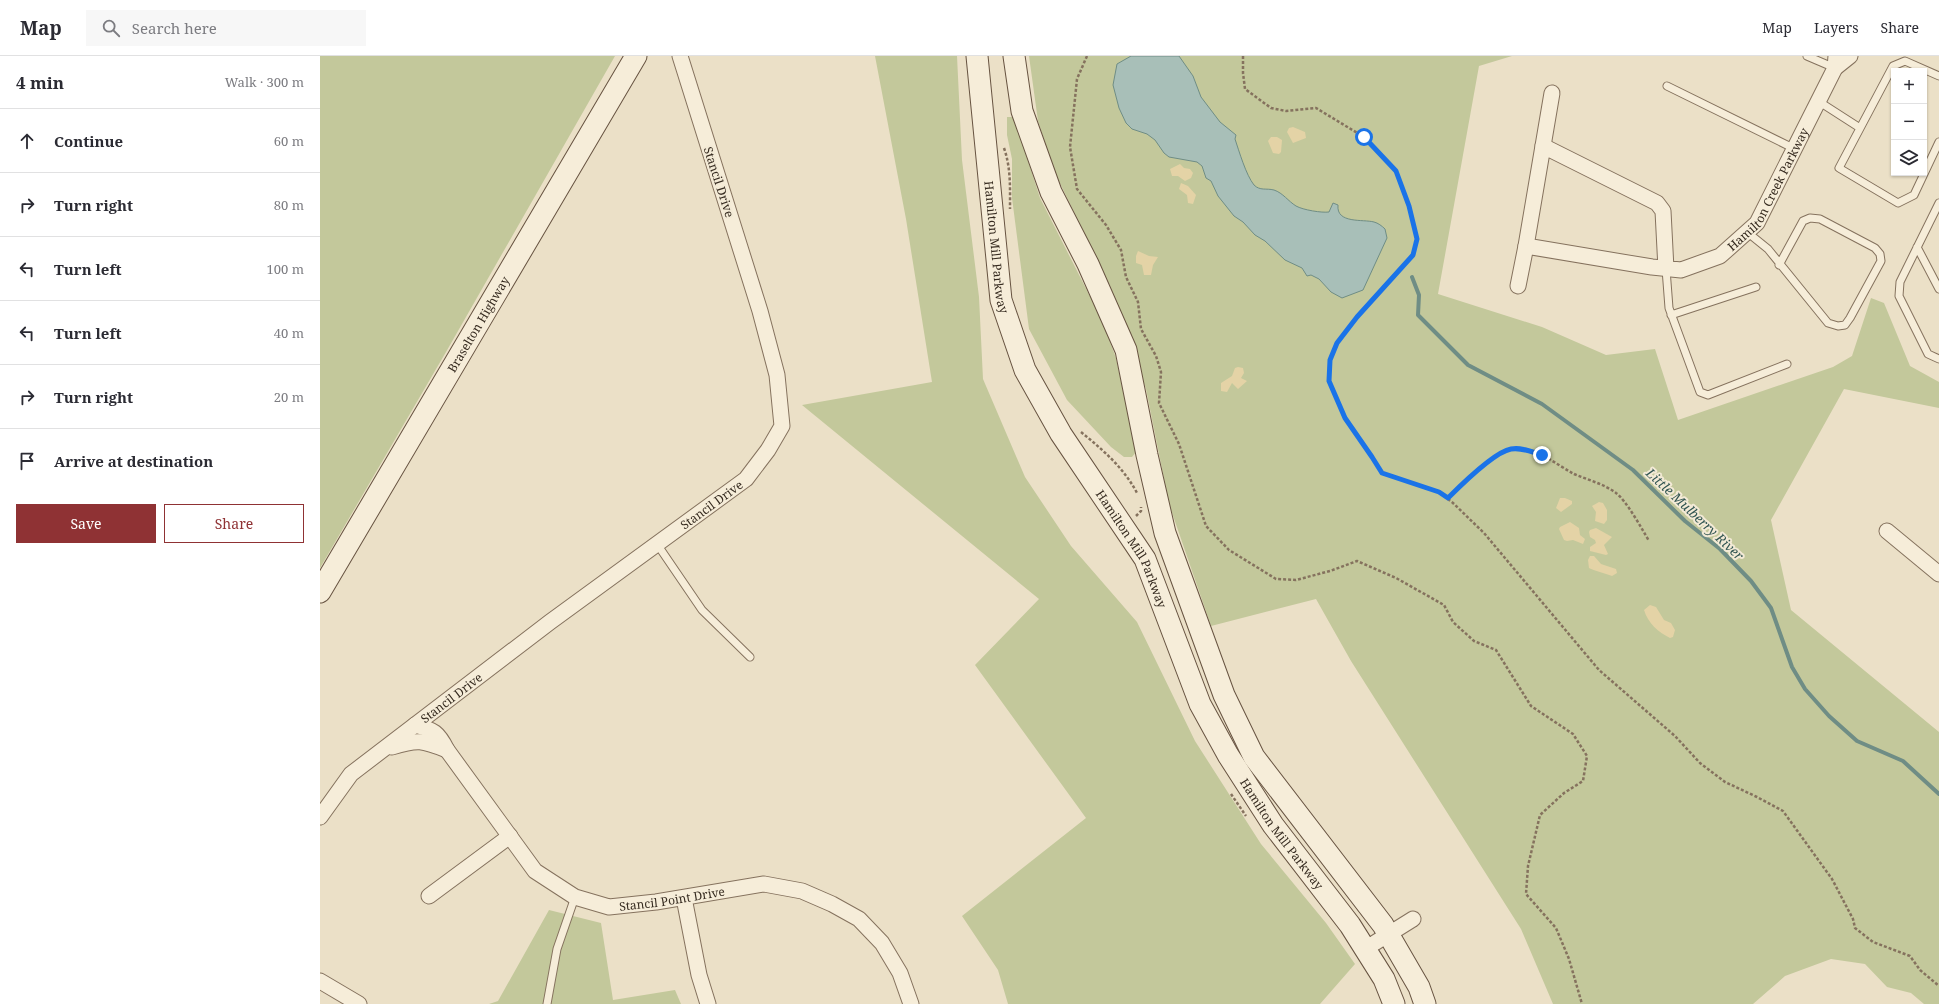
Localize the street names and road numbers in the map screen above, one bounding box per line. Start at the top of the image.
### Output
street label: Hamilton Creek Parkway [1723,124,1812,254]
street label: Stancil Drive [700,144,738,220]
street label: Hamilton Mill Parkway [981,180,1013,316]
street label: Braselton Highway [443,273,513,375]
street label: Stancil Drive [677,476,746,533]
street label: Hamilton Mill Parkway [1092,486,1171,610]
street label: Stancil Drive [417,668,485,727]
street label: Hamilton Mill Parkway [1236,775,1328,893]
street label: Stancil Point Drive [618,882,726,914]

